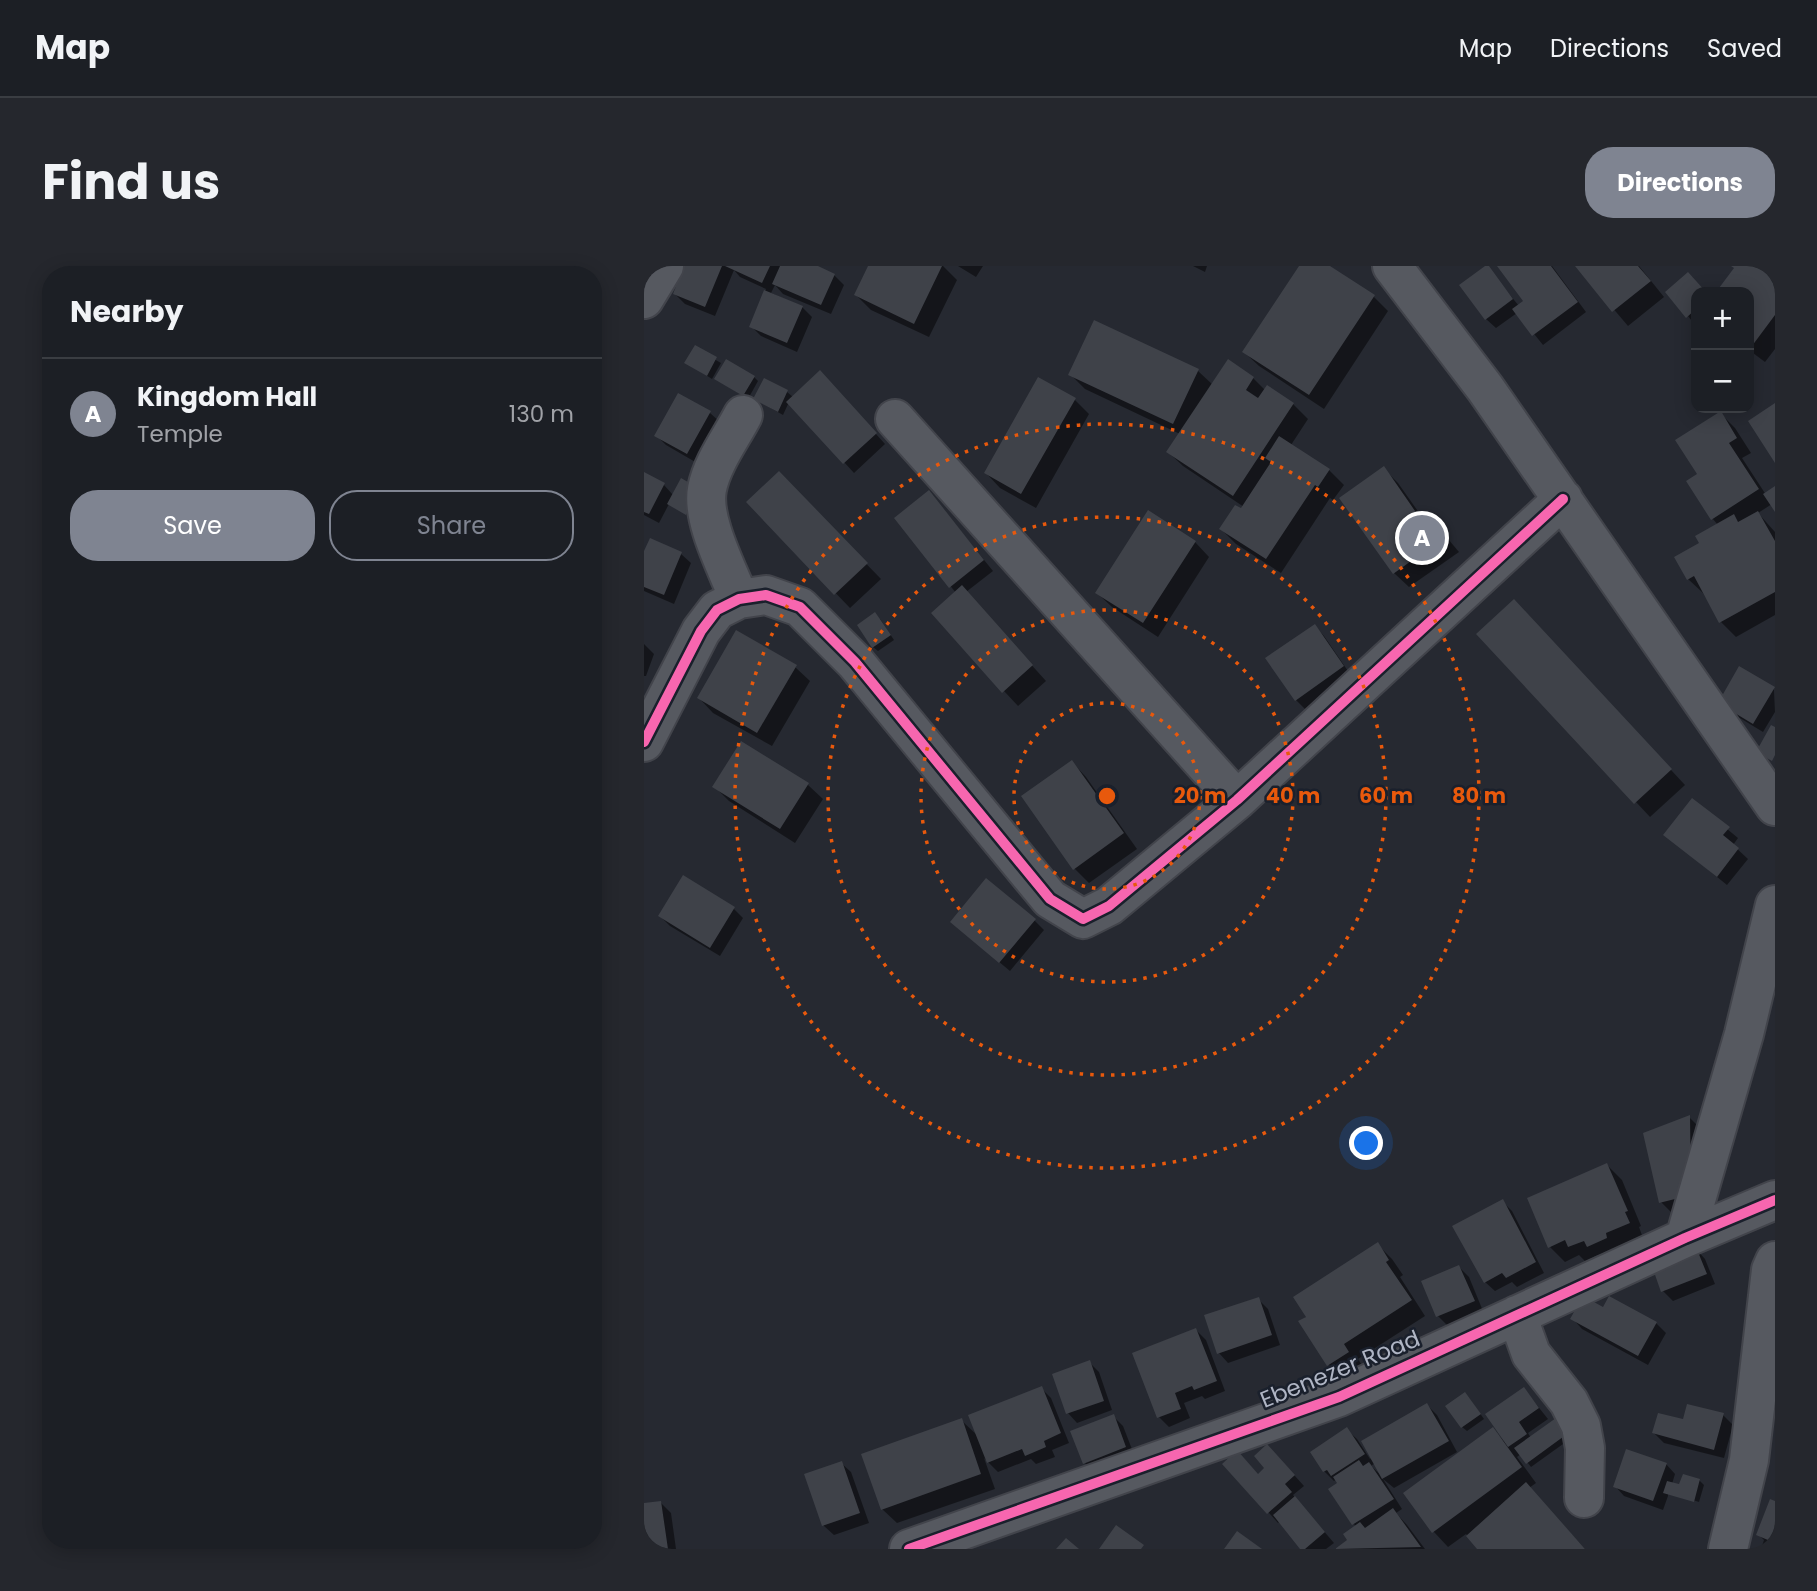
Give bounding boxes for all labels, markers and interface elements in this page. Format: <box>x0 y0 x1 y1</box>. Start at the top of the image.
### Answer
text: Map <box>35 24 110 71</box>
text: Map <box>1459 32 1512 65</box>
text: Directions <box>1550 32 1669 65</box>
text: Saved <box>1707 32 1782 65</box>
button: Directions <box>1585 147 1775 218</box>
text: Find us <box>42 148 220 216</box>
map controls <box>1691 287 1754 413</box>
button: + <box>1691 287 1754 350</box>
text: Nearby <box>70 290 184 333</box>
button: − <box>1691 350 1754 413</box>
text: Kingdom Hall <box>137 379 317 415</box>
text: A <box>85 398 101 430</box>
text: 130 m <box>509 398 574 430</box>
text: Temple <box>137 418 223 450</box>
button: Save <box>70 490 315 561</box>
button: Share <box>329 490 574 561</box>
pin: A <box>1399 512 1445 564</box>
text: 20 m <box>1174 781 1226 810</box>
text: 40 m <box>1266 781 1320 810</box>
text: 60 m <box>1359 781 1413 810</box>
text: 80 m <box>1452 781 1506 810</box>
centre of rings <box>1095 784 1119 808</box>
your location <box>1349 1126 1383 1160</box>
street label: Ebenezer Road <box>1255 1322 1425 1416</box>

